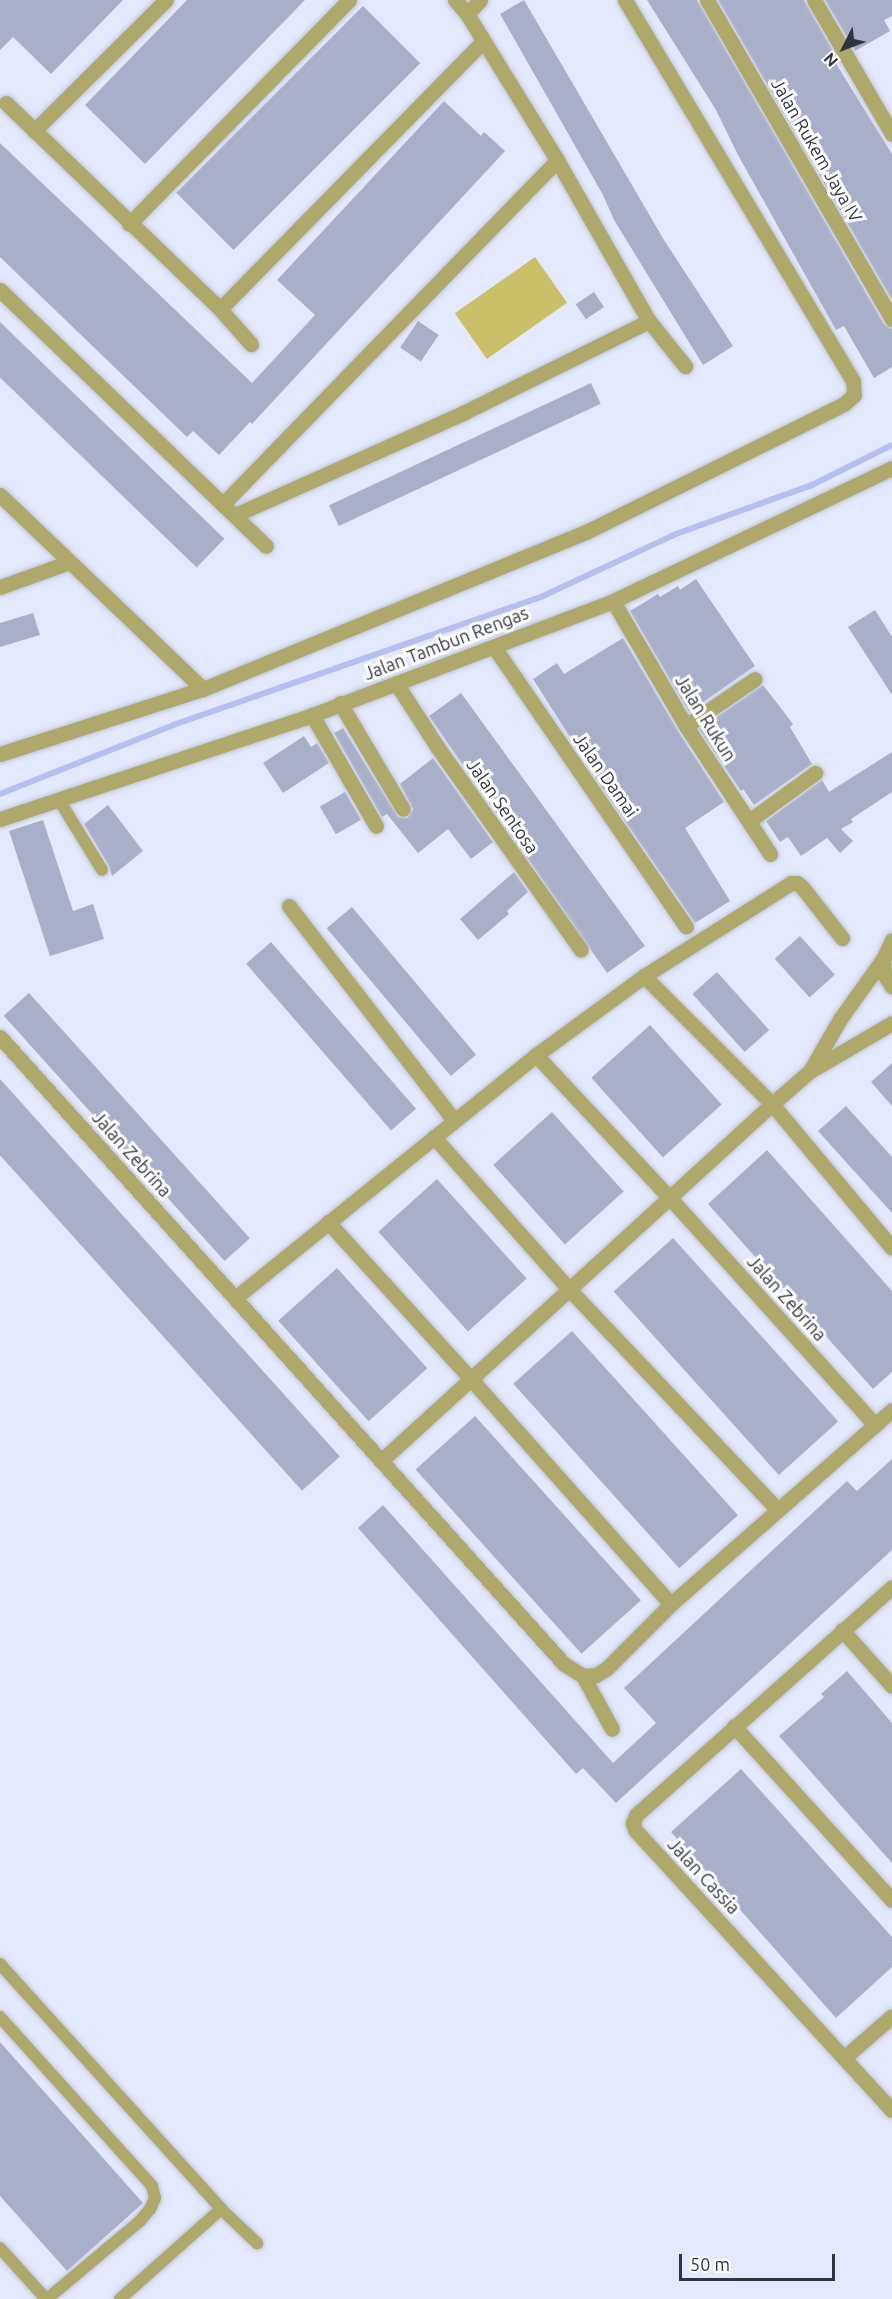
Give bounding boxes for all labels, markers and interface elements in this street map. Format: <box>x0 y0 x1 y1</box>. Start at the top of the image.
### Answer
north arrow <box>814 18 874 78</box>
text: N <box>820 50 841 71</box>
street label: Jalan Rukem Jaya IV <box>767 74 867 226</box>
street label: Jalan Tambun Rengas <box>361 602 531 684</box>
street label: Jalan Rukun <box>671 671 741 765</box>
street label: Jalan Damai <box>569 729 643 821</box>
street label: Jalan Sentosa <box>462 754 544 858</box>
street label: Jalan Zebrina <box>88 1107 176 1201</box>
street label: Jalan Zebrina <box>743 1251 831 1345</box>
street label: Jalan Cassia <box>663 1834 745 1918</box>
scale bar <box>682 2242 838 2280</box>
text: 50 m <box>690 2254 730 2274</box>

